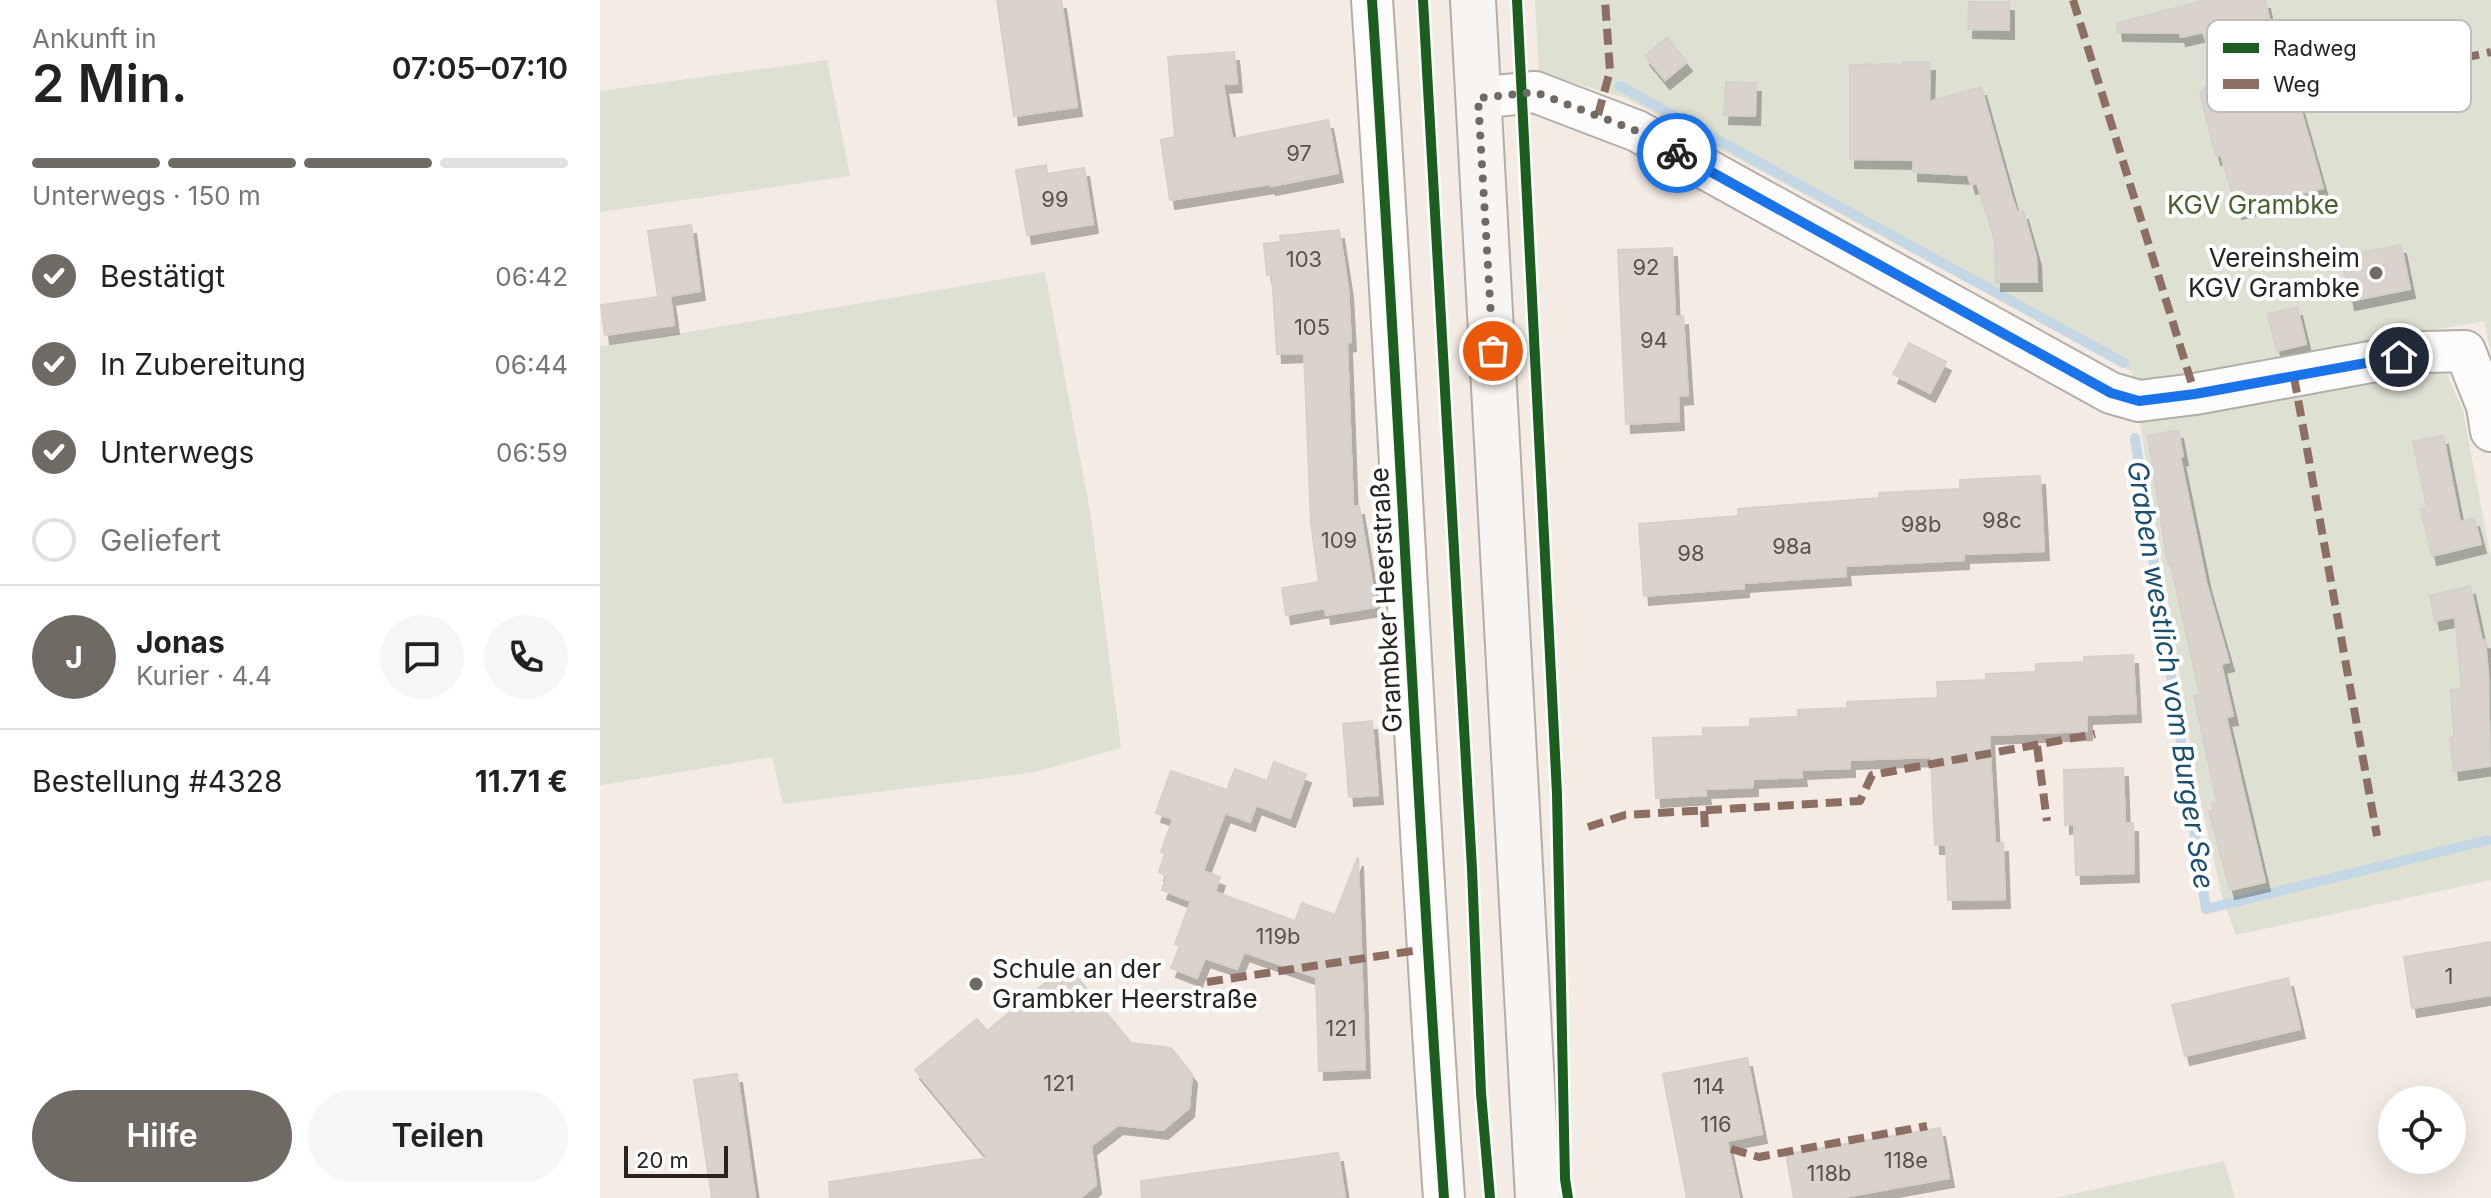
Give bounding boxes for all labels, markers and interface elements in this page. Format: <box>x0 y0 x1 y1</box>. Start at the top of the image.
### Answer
legend <box>2207 20 2471 112</box>
text: Ankunft in <box>32 23 157 54</box>
text: Radweg <box>2273 35 2357 61</box>
text: 07:05–07:10 <box>392 50 568 86</box>
text: 2 Min. <box>32 52 187 115</box>
text: Weg <box>2273 71 2320 97</box>
courier <box>1637 113 1717 193</box>
icon: bike <box>1655 131 1699 175</box>
house number: 97 <box>1286 140 1312 166</box>
text: Unterwegs · 150 m <box>32 180 261 211</box>
house number: 99 <box>1041 186 1069 212</box>
park label: KGV Grambke <box>2167 189 2339 220</box>
place label: Vereinsheim KGV Grambke <box>2188 242 2360 303</box>
house number: 103 <box>1286 246 1322 272</box>
icon: check <box>32 254 76 298</box>
house number: 92 <box>1632 254 1660 280</box>
text: Bestätigt <box>100 258 225 294</box>
text: 06:42 <box>495 261 568 292</box>
marker: Vereinsheim KGV Grambke <box>2367 264 2385 282</box>
house number: 105 <box>1294 314 1330 340</box>
pin <box>1459 317 1527 385</box>
pin <box>2365 323 2433 391</box>
house number: 94 <box>1640 327 1668 353</box>
icon: bag <box>1471 329 1515 373</box>
icon: home <box>2377 335 2421 379</box>
icon: check <box>32 342 76 386</box>
text: In Zubereitung <box>100 346 306 382</box>
text: 06:44 <box>494 349 568 380</box>
icon: check <box>32 430 76 474</box>
text: Unterwegs <box>100 434 254 470</box>
text: 06:59 <box>496 437 568 468</box>
water label: Graben westlich vom Burger See <box>2120 458 2222 892</box>
street label: Grambker Heerstraße <box>1363 467 1408 733</box>
house number: 98c <box>1982 507 2022 533</box>
house number: 98b <box>1901 511 1941 537</box>
text: Geliefert <box>100 522 221 558</box>
house number: 109 <box>1321 527 1357 553</box>
house number: 98a <box>1772 533 1812 559</box>
house number: 98 <box>1677 540 1705 566</box>
button: chat <box>380 615 464 699</box>
button: phone <box>484 615 568 699</box>
text: Jonas <box>136 624 225 660</box>
text: J <box>65 639 83 675</box>
text: Kurier · 4.4 <box>136 660 272 691</box>
text: Bestellung #4328 <box>32 763 283 799</box>
text: 11.71 € <box>475 763 568 799</box>
house number: 119b <box>1255 923 1301 949</box>
place label: Schule an der Grambker Heerstraße <box>992 953 1258 1014</box>
house number: 1 <box>2445 963 2453 989</box>
marker: Schule an der Grambker Heerstraße <box>967 975 985 993</box>
house number: 121 <box>1325 1015 1357 1041</box>
house number: 121 <box>1043 1070 1075 1096</box>
house number: 114 <box>1693 1073 1725 1099</box>
map controls <box>2378 1086 2466 1174</box>
button: locate <box>2378 1086 2466 1174</box>
button: Hilfe <box>32 1090 292 1182</box>
button: Teilen <box>308 1090 568 1182</box>
house number: 116 <box>1700 1111 1732 1137</box>
scale bar <box>624 1142 728 1178</box>
text: 20 m <box>636 1147 689 1173</box>
house number: 118e <box>1884 1147 1928 1173</box>
house number: 118b <box>1807 1160 1851 1186</box>

